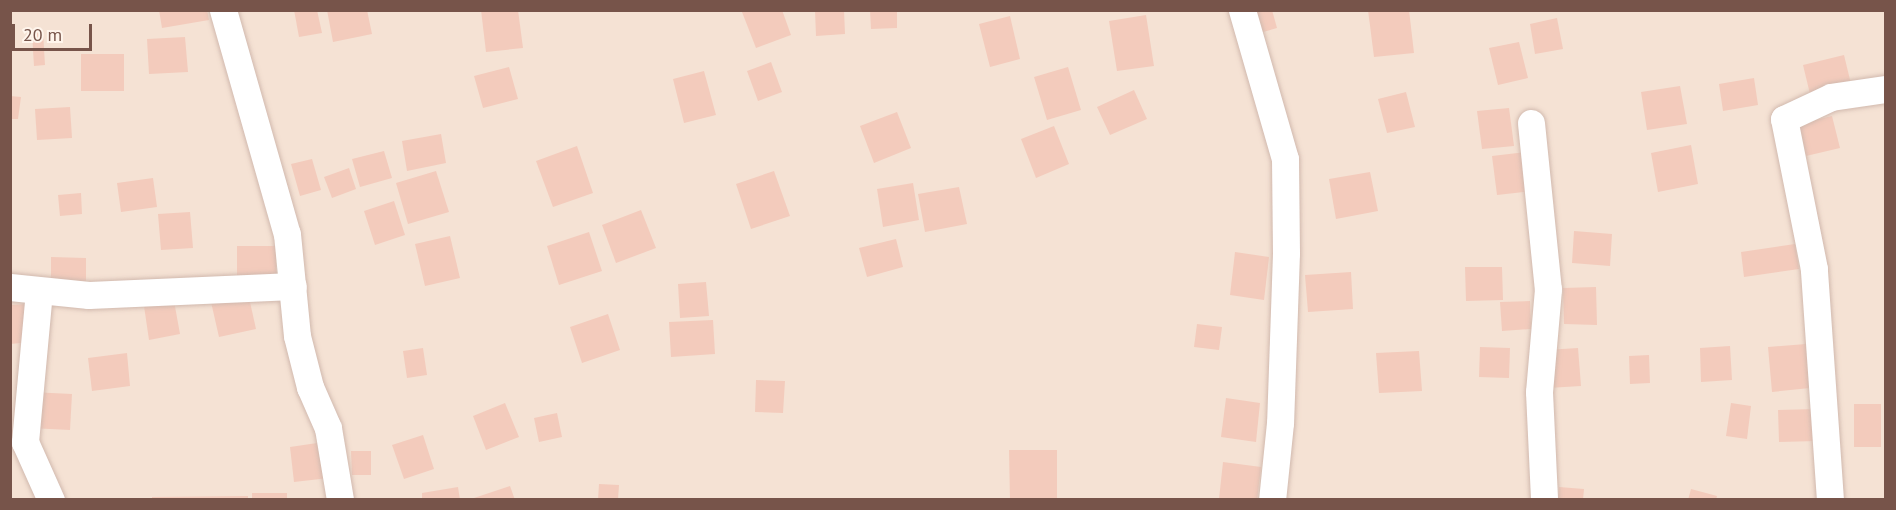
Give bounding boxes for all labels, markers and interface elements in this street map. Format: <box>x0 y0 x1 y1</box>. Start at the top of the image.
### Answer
scale bar <box>15 12 94 50</box>
text: 20 m <box>23 23 62 46</box>

